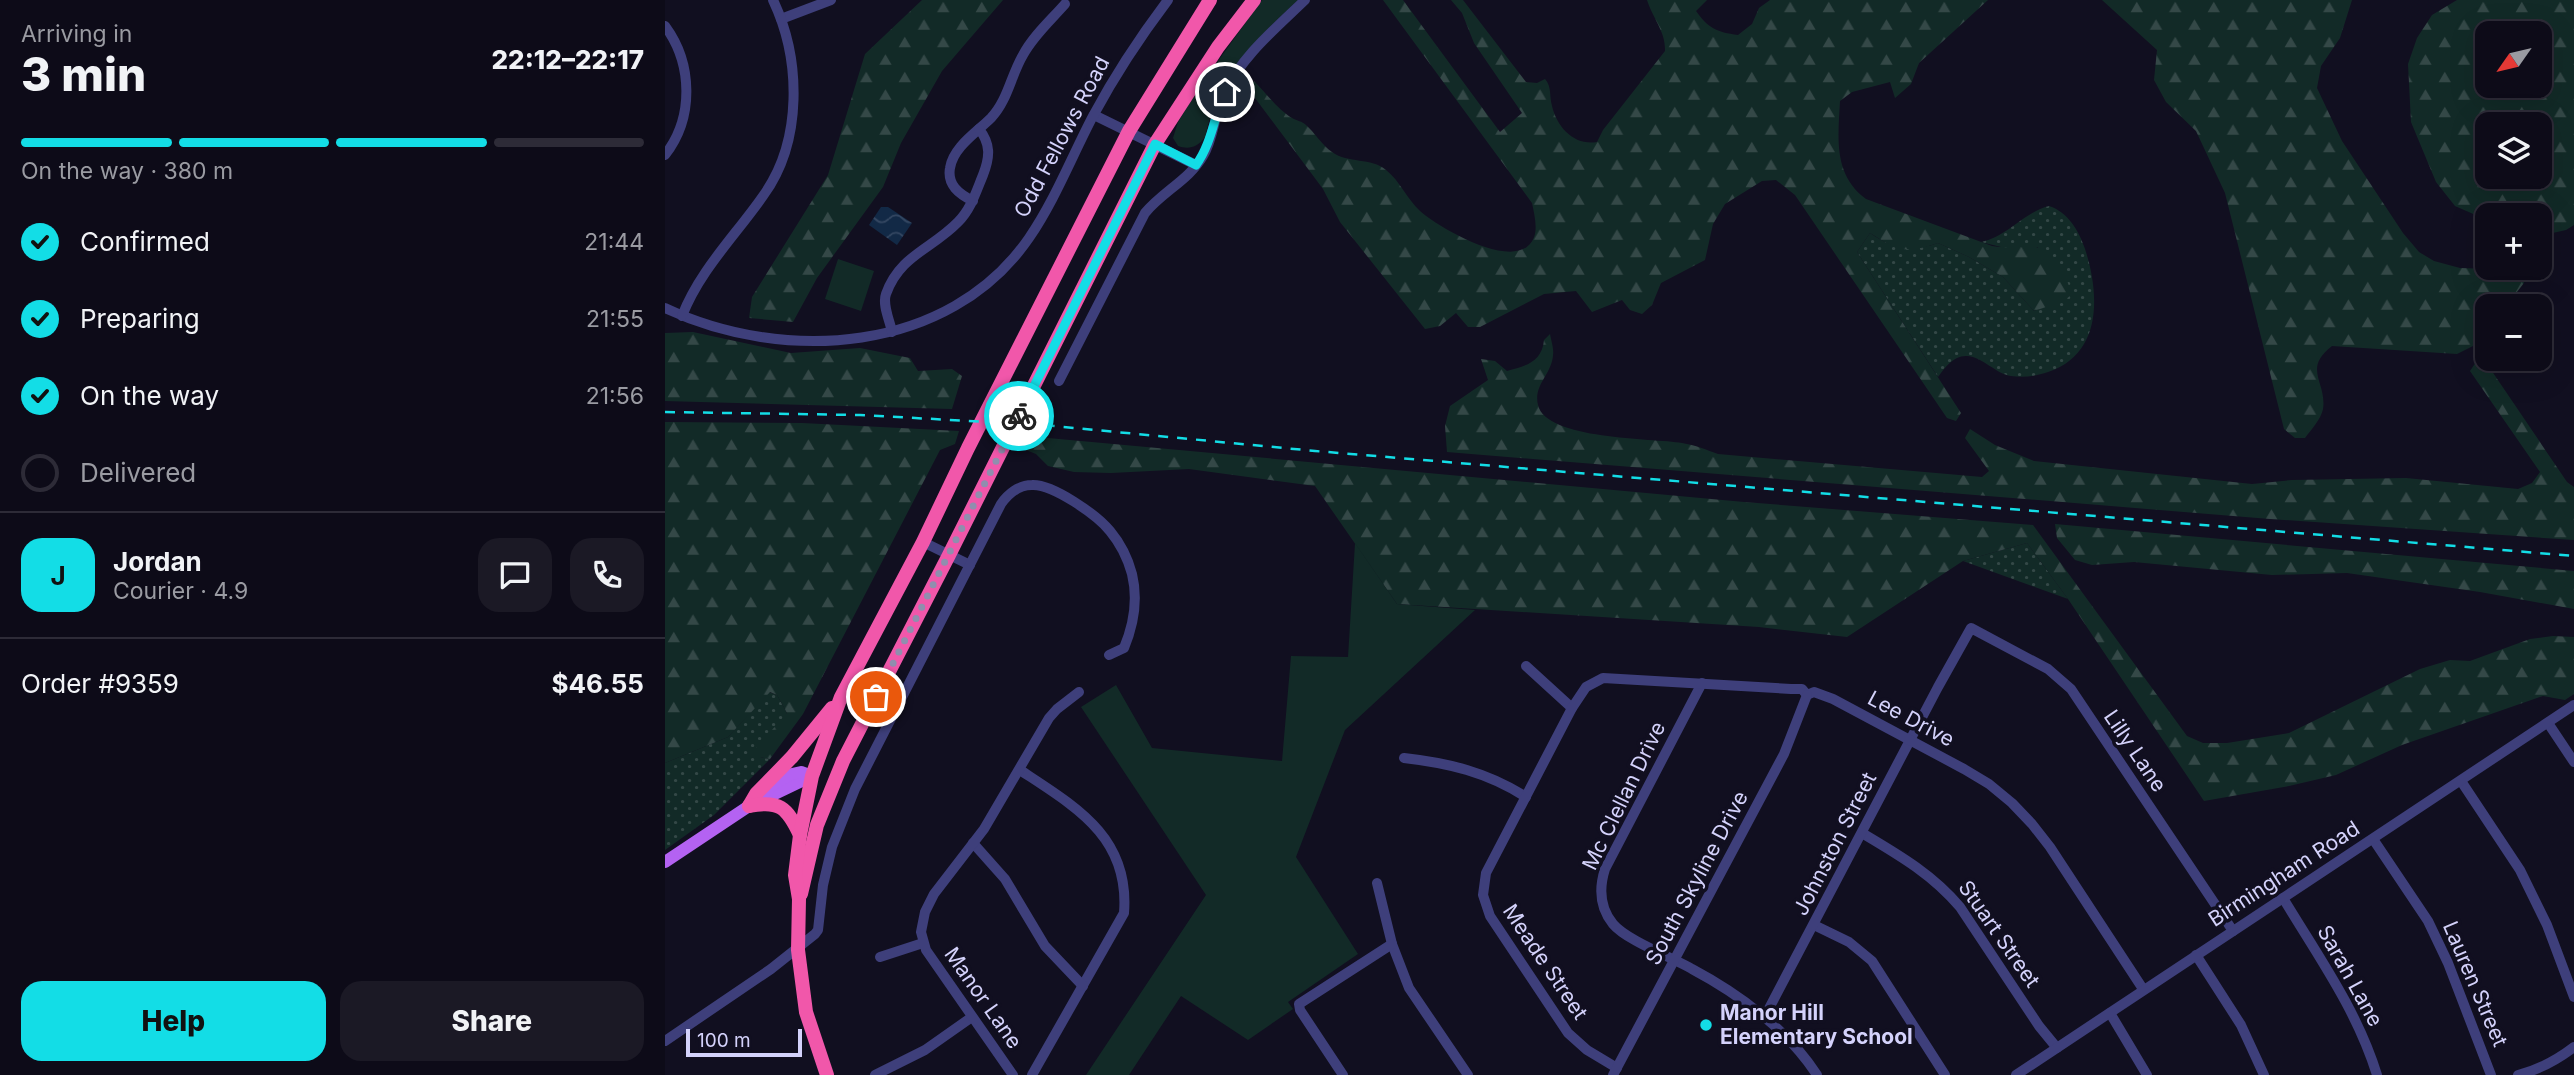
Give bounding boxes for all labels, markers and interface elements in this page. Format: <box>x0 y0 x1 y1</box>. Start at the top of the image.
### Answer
text: Arriving in <box>21 20 132 48</box>
north arrow <box>2475 21 2551 98</box>
map controls <box>2475 21 2552 371</box>
text: 22:12–22:17 <box>492 44 644 75</box>
text: 3 min <box>21 46 146 102</box>
street label: Odd Fellows Road <box>1009 52 1115 222</box>
pin <box>1195 62 1255 122</box>
icon: home <box>1206 73 1244 111</box>
button: layers <box>2475 112 2552 189</box>
text: On the way · 380 m <box>21 157 233 185</box>
button: + <box>2475 203 2552 280</box>
icon: check <box>21 223 59 261</box>
text: Confirmed <box>80 226 210 257</box>
text: 21:44 <box>584 228 644 256</box>
button: − <box>2475 294 2552 371</box>
icon: check <box>21 300 59 338</box>
text: Preparing <box>80 303 200 334</box>
text: 21:55 <box>586 305 644 333</box>
icon: check <box>21 377 59 415</box>
text: On the way <box>80 380 219 411</box>
courier <box>984 381 1054 451</box>
text: 21:56 <box>586 382 644 410</box>
icon: bike <box>1000 397 1038 435</box>
text: Delivered <box>80 457 196 488</box>
button: chat <box>478 538 552 612</box>
button: phone <box>570 538 644 612</box>
text: Jordan <box>113 546 202 577</box>
text: J <box>50 560 66 591</box>
text: Courier · 4.9 <box>113 577 248 605</box>
pin <box>846 667 906 727</box>
text: Order #9359 <box>21 668 179 699</box>
text: $46.55 <box>552 668 644 699</box>
icon: bag <box>857 678 895 716</box>
street label: Lee Drive <box>1864 685 1959 752</box>
street label: Lilly Lane <box>2099 705 2172 796</box>
street label: Mc Clellan Drive <box>1577 718 1670 874</box>
street label: Johnston Street <box>1788 768 1881 920</box>
street label: South Skyline Drive <box>1640 787 1753 969</box>
street label: Birmingham Road <box>2204 815 2364 932</box>
street label: Stuart Street <box>1953 875 2046 992</box>
street label: Meade Street <box>1498 899 1593 1024</box>
street label: Lauren Street <box>2438 917 2513 1050</box>
street label: Sarah Lane <box>2312 921 2388 1031</box>
street label: Manor Lane <box>939 942 1027 1053</box>
button: Help <box>21 981 326 1061</box>
button: Share <box>340 981 644 1061</box>
place label: Manor Hill Elementary School <box>1720 1000 1913 1049</box>
marker: Manor Hill Elementary School <box>1698 1017 1714 1033</box>
scale bar <box>686 1026 801 1058</box>
text: 100 m <box>697 1029 751 1052</box>

